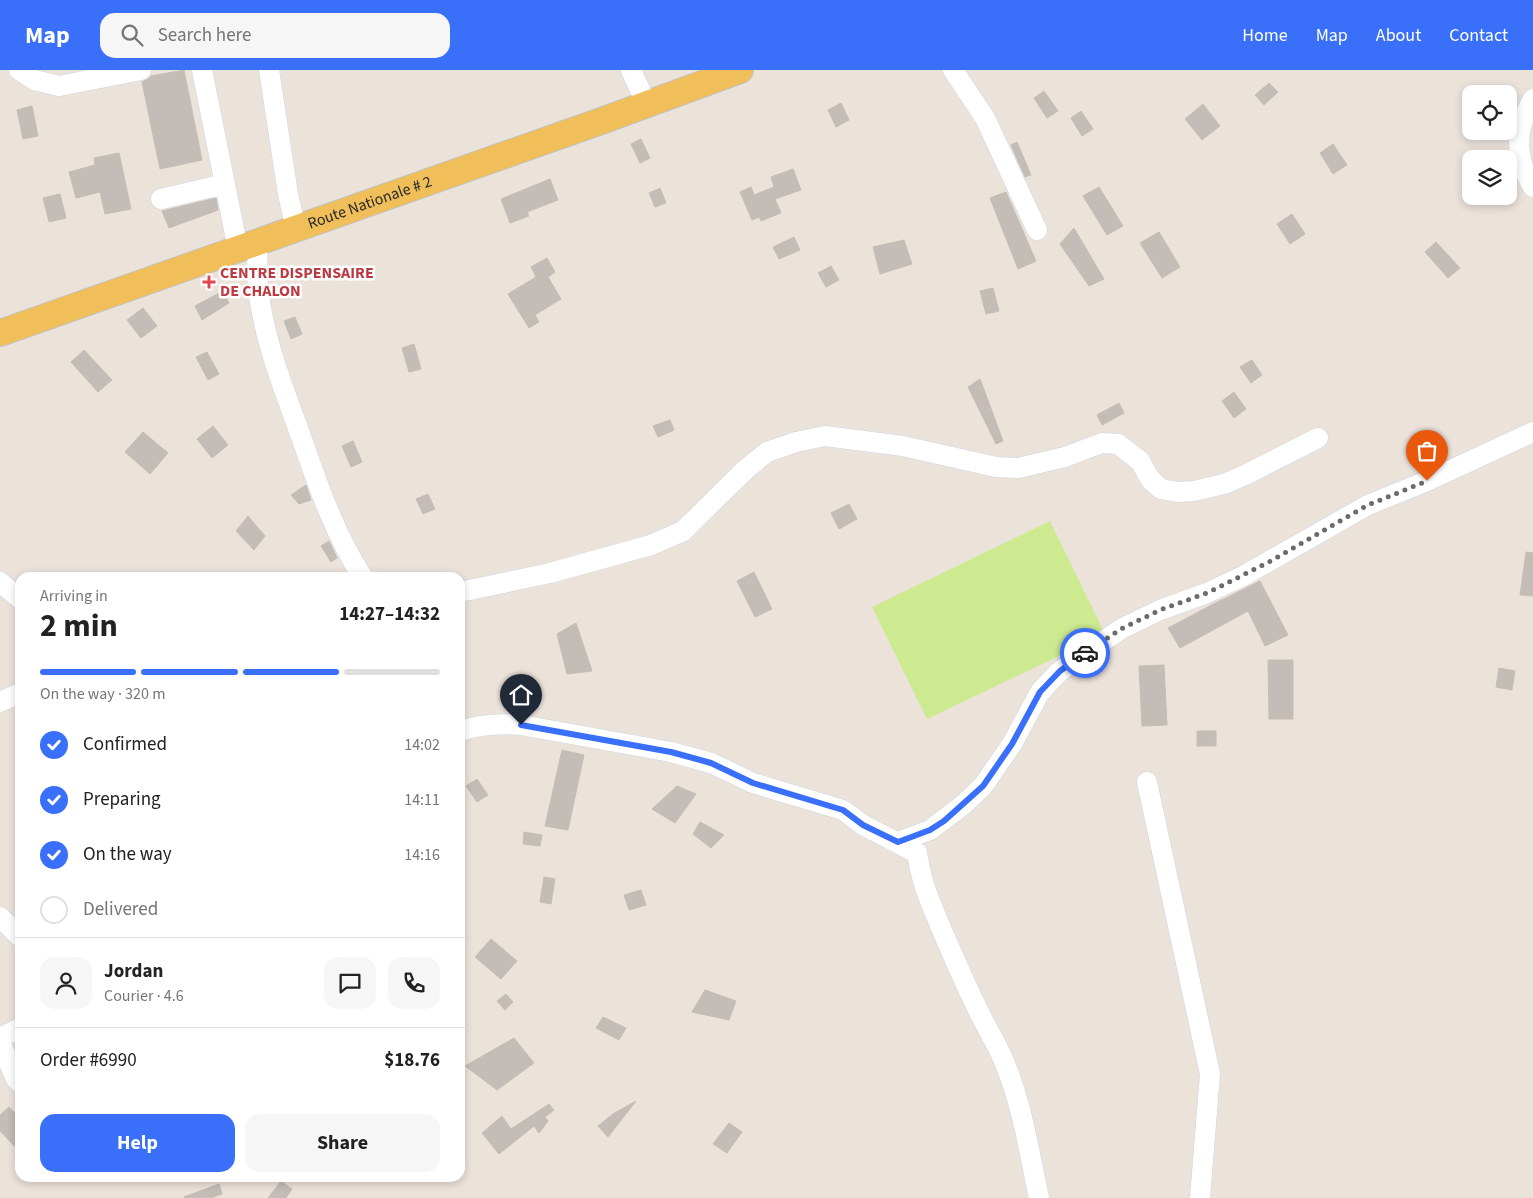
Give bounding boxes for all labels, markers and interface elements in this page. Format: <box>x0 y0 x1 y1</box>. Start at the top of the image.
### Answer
search box <box>100 13 450 58</box>
text: Map <box>25 18 70 53</box>
icon: search <box>118 21 146 49</box>
text: Search here <box>158 22 251 49</box>
text: Home <box>1242 23 1288 48</box>
text: Map <box>1316 23 1348 48</box>
text: About <box>1376 23 1421 48</box>
text: Contact <box>1449 23 1508 48</box>
map controls <box>1462 85 1517 205</box>
button: locate <box>1462 85 1517 140</box>
button: layers <box>1462 150 1517 205</box>
street label: Route Nationale # 2 <box>305 171 435 235</box>
place label: CENTRE DISPENSAIRE DE CHALON <box>220 262 374 302</box>
marker: CENTRE DISPENSAIRE DE CHALON <box>202 275 216 289</box>
pin <box>1406 430 1448 481</box>
icon: bag <box>1413 437 1441 465</box>
text: Arriving in <box>40 585 108 607</box>
text: 14:27–14:32 <box>339 601 440 628</box>
text: 2 min <box>40 603 118 649</box>
courier <box>1060 628 1110 678</box>
icon: car <box>1071 639 1099 667</box>
pin <box>500 674 542 725</box>
icon: home <box>507 681 535 709</box>
text: On the way · 320 m <box>40 683 165 705</box>
icon: check <box>40 731 68 759</box>
text: Confirmed <box>83 731 167 758</box>
text: 14:02 <box>404 734 440 756</box>
icon: check <box>40 786 68 814</box>
text: Preparing <box>83 786 161 813</box>
text: 14:11 <box>404 789 440 811</box>
icon: check <box>40 841 68 869</box>
text: On the way <box>83 841 172 868</box>
text: 14:16 <box>404 844 440 866</box>
text: Delivered <box>83 896 158 923</box>
button: person <box>40 957 92 1009</box>
button: chat <box>324 957 376 1009</box>
button: phone <box>388 957 440 1009</box>
text: Jordan <box>104 958 163 985</box>
text: Courier · 4.6 <box>104 985 184 1007</box>
text: Order #6990 <box>40 1047 137 1074</box>
text: $18.76 <box>384 1047 440 1074</box>
button: Help <box>40 1114 235 1172</box>
button: Share <box>245 1114 440 1172</box>

